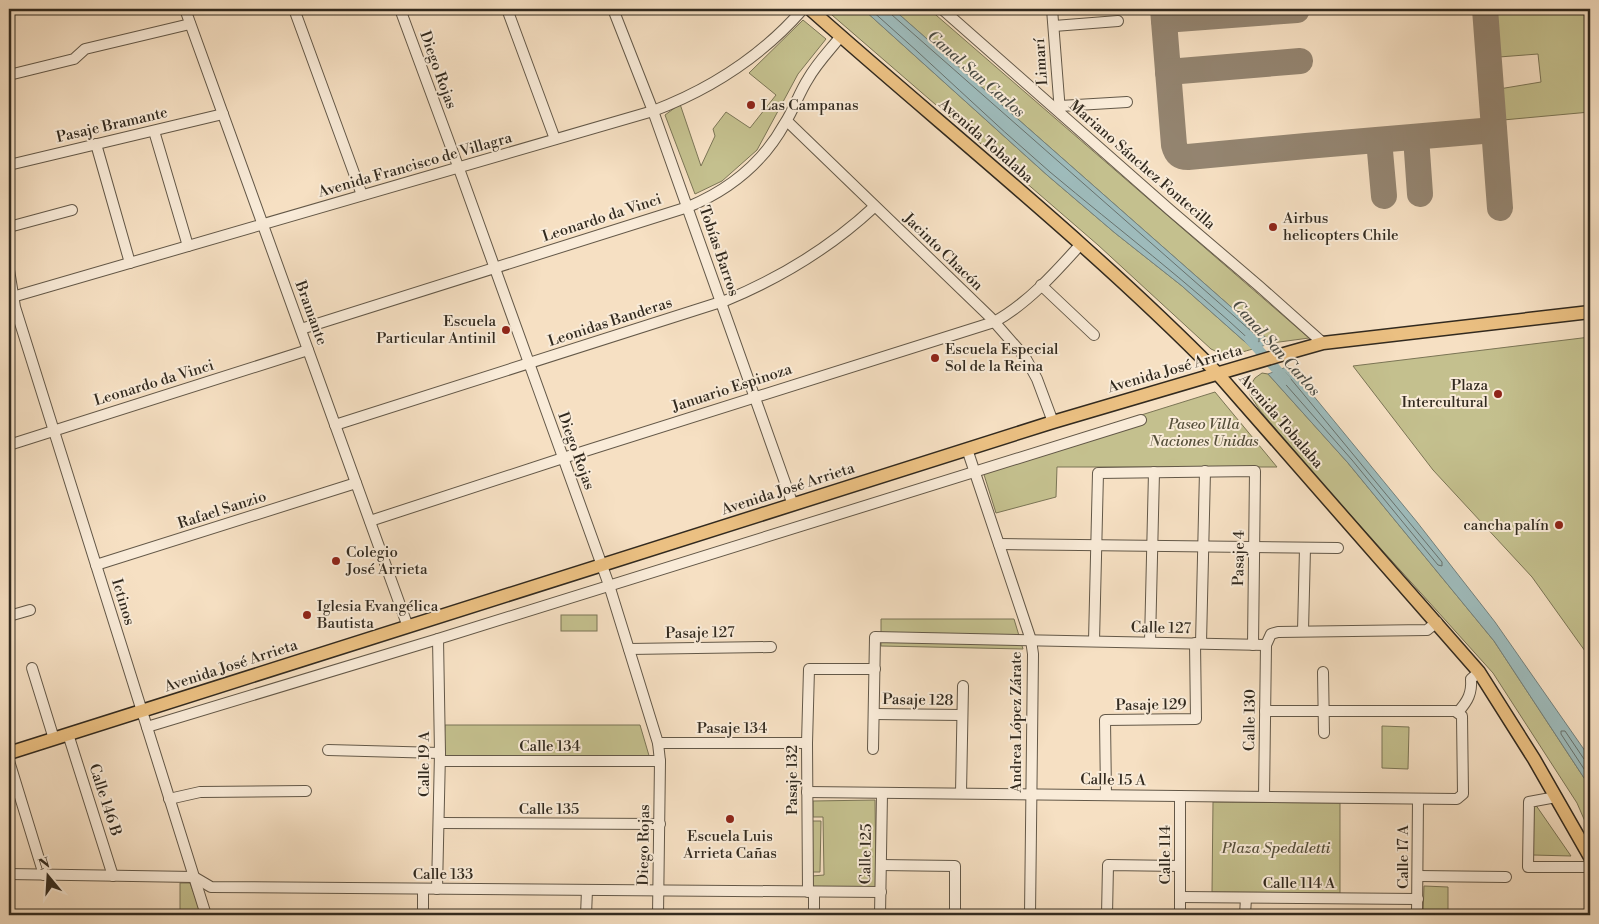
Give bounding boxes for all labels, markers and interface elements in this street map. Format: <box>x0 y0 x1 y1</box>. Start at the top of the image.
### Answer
water label: Canal San Carlos <box>923 26 1029 122</box>
street label: Diego Rojas <box>415 29 461 111</box>
street label: Limarí <box>1030 37 1052 86</box>
street label: Avenida Tobalaba <box>934 94 1038 188</box>
place label: Las Campanas <box>761 96 859 115</box>
street label: Mariano Sánchez Fontecilla <box>1065 96 1219 234</box>
marker: Las Campanas <box>745 99 757 111</box>
street label: Pasaje Bramante <box>54 103 170 147</box>
street label: Avenida Francisco de Villagra <box>315 128 515 202</box>
street label: Leonardo da Vinci <box>540 190 664 246</box>
street label: Tobías Barros <box>695 203 743 299</box>
street label: Jacinto Chacón <box>898 208 987 295</box>
place label: Airbus helicopters Chile <box>1282 209 1399 245</box>
marker: Airbus helicopters Chile <box>1267 221 1279 233</box>
street label: Bramante <box>290 277 331 348</box>
street label: Leonidas Banderas <box>546 293 674 351</box>
water label: Canal San Carlos <box>1228 296 1324 400</box>
place label: Escuela Particular Antinil <box>376 312 497 348</box>
marker: Escuela Particular Antinil <box>500 324 512 336</box>
place label: Escuela Especial Sol de la Reina <box>945 340 1059 376</box>
street label: Avenida José Arrieta <box>1105 341 1245 398</box>
marker: Escuela Especial Sol de la Reina <box>929 352 941 364</box>
street label: Leonardo da Vinci <box>92 356 216 410</box>
street label: Januario Espinoza <box>669 360 795 417</box>
street label: Avenida Tobalaba <box>1234 369 1328 473</box>
place label: Plaza Intercultural <box>1401 376 1489 412</box>
marker: Plaza Intercultural <box>1492 388 1504 400</box>
street label: Diego Rojas <box>553 410 599 492</box>
park label: Paseo Villa Naciones Unidas <box>1148 415 1259 451</box>
street label: Avenida José Arrieta <box>718 458 857 520</box>
street label: Rafael Sanzio <box>175 487 269 533</box>
place label: cancha palín <box>1463 516 1549 535</box>
marker: cancha palín <box>1553 519 1565 531</box>
street label: Pasaje 4 <box>1229 530 1249 586</box>
place label: Colegio José Arrieta <box>345 543 428 579</box>
marker: Colegio José Arrieta <box>330 555 342 567</box>
street label: Ictinos <box>107 577 139 627</box>
place label: Iglesia Evangélica Bautista <box>316 597 439 633</box>
marker: Iglesia Evangélica Bautista <box>301 609 313 621</box>
street label: Calle 127 <box>1131 618 1192 638</box>
street label: Pasaje 127 <box>665 623 735 643</box>
street label: Avenida José Arrieta <box>161 635 300 697</box>
street label: Andrea López Zárate <box>1007 651 1026 794</box>
street label: Calle 130 <box>1240 689 1260 751</box>
street label: Pasaje 128 <box>882 690 954 710</box>
street label: Pasaje 129 <box>1115 695 1187 715</box>
street label: Pasaje 134 <box>697 719 767 738</box>
street label: Calle 19 A <box>415 730 434 797</box>
street label: Calle 134 <box>519 737 581 756</box>
street label: Pasaje 132 <box>783 745 802 815</box>
street label: Calle 146 B <box>84 761 126 839</box>
street label: Calle 15 A <box>1080 770 1147 790</box>
street label: Calle 135 <box>519 800 579 819</box>
street label: Diego Rojas <box>634 804 654 886</box>
marker: Escuela Luis Arrieta Cañas <box>724 813 736 825</box>
street label: Calle 125 <box>856 823 876 885</box>
street label: Calle 17 A <box>1394 824 1413 889</box>
street label: Calle 114 <box>1156 825 1175 885</box>
place label: Escuela Luis Arrieta Cañas <box>682 827 777 863</box>
park label: Plaza Spedaletti <box>1221 839 1331 858</box>
north arrow <box>22 852 72 902</box>
text: N <box>36 854 52 875</box>
street label: Calle 133 <box>413 865 473 884</box>
street label: Calle 114 A <box>1263 874 1336 893</box>

